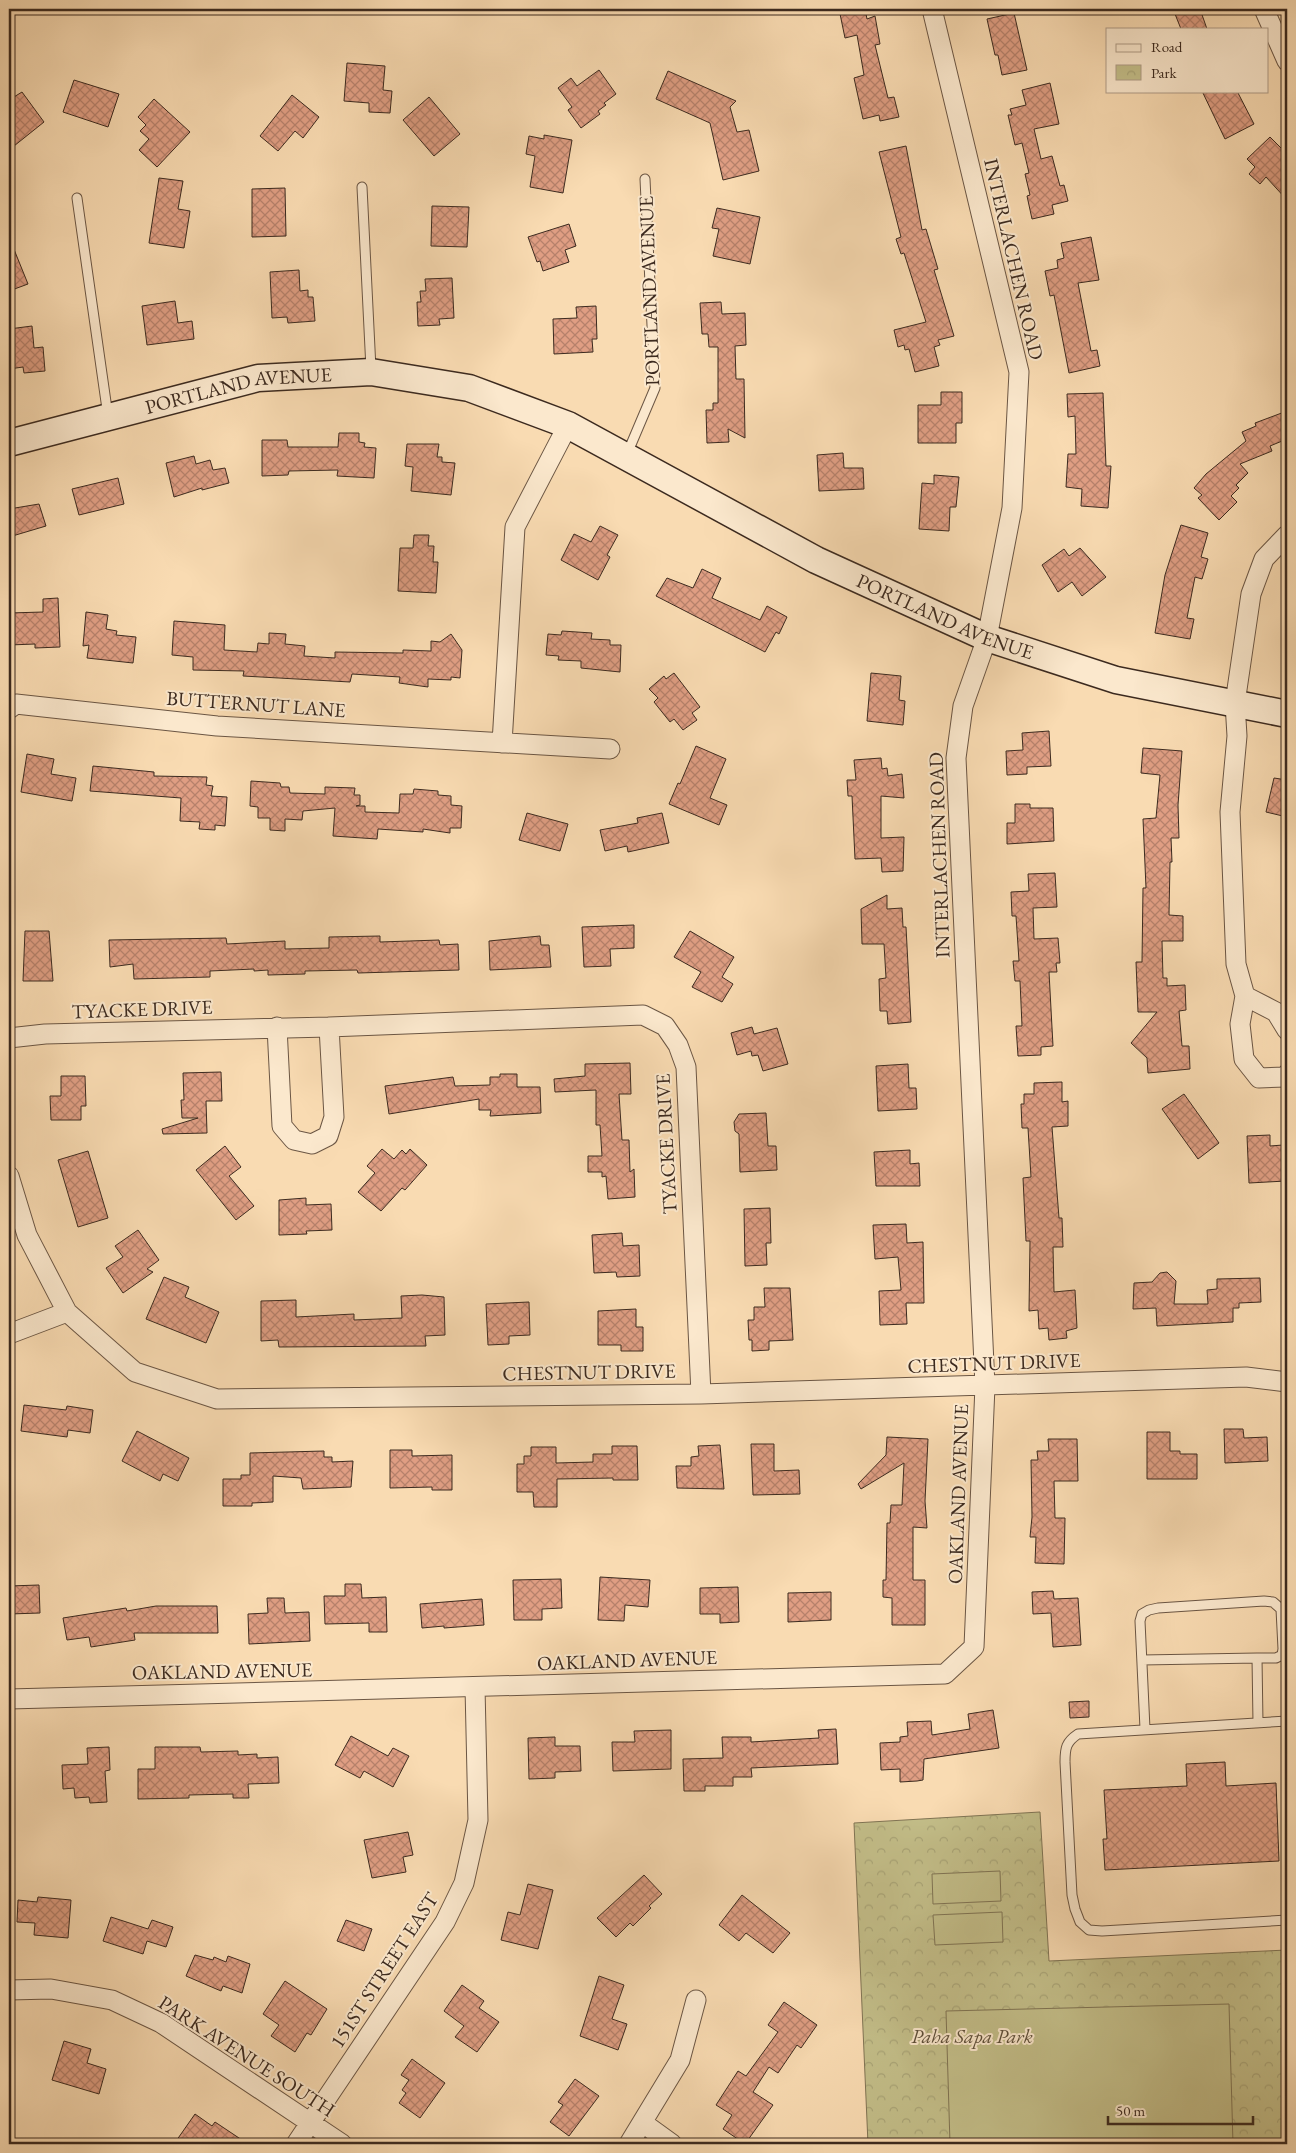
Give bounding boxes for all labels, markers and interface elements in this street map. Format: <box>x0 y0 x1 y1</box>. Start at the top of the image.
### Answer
legend <box>1106 28 1268 92</box>
text: Road <box>1151 37 1183 56</box>
text: Park <box>1151 63 1178 82</box>
street label: INTERLACHEN ROAD <box>978 156 1050 362</box>
street label: PORTLAND AVENUE <box>633 196 665 386</box>
street label: PORTLAND AVENUE <box>142 361 332 420</box>
street label: PORTLAND AVENUE <box>853 567 1037 665</box>
street label: BUTTERNUT LANE <box>166 685 346 723</box>
street label: INTERLACHEN ROAD <box>922 752 956 958</box>
street label: TYACKE DRIVE <box>71 994 213 1024</box>
street label: TYACKE DRIVE <box>649 1073 683 1215</box>
street label: CHESTNUT DRIVE <box>907 1347 1081 1379</box>
street label: CHESTNUT DRIVE <box>502 1357 676 1387</box>
street label: OAKLAND AVENUE <box>942 1403 974 1585</box>
street label: OAKLAND AVENUE <box>536 1644 718 1676</box>
street label: OAKLAND AVENUE <box>132 1656 312 1686</box>
street label: 151ST STREET EAST <box>324 1887 444 2053</box>
street label: PARK AVENUE SOUTH <box>154 1989 340 2123</box>
park label: Paha Sapa Park <box>911 2023 1033 2049</box>
scale bar <box>1108 2093 1254 2125</box>
text: 50 m <box>1116 2101 1145 2120</box>

